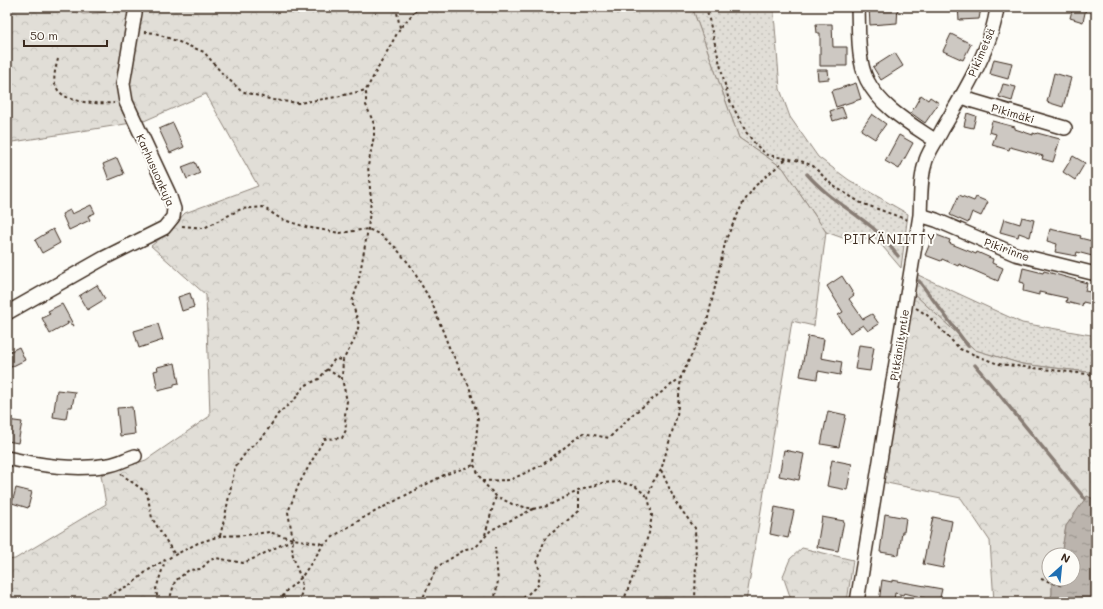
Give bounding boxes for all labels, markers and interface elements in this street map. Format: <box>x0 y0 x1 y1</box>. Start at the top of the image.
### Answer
scale bar <box>24 22 107 48</box>
street label: Pikimetsä <box>964 25 998 79</box>
text: 50 m <box>30 27 58 43</box>
street label: Pikimäki <box>990 100 1036 126</box>
street label: Karhusuonkuja <box>133 131 179 209</box>
district label: PITKÄNIITTY <box>844 230 936 247</box>
street label: Pikirinne <box>982 234 1032 264</box>
street label: Pitkäniityntie <box>886 308 912 382</box>
north arrow <box>1041 547 1081 587</box>
text: N <box>1059 549 1073 566</box>

